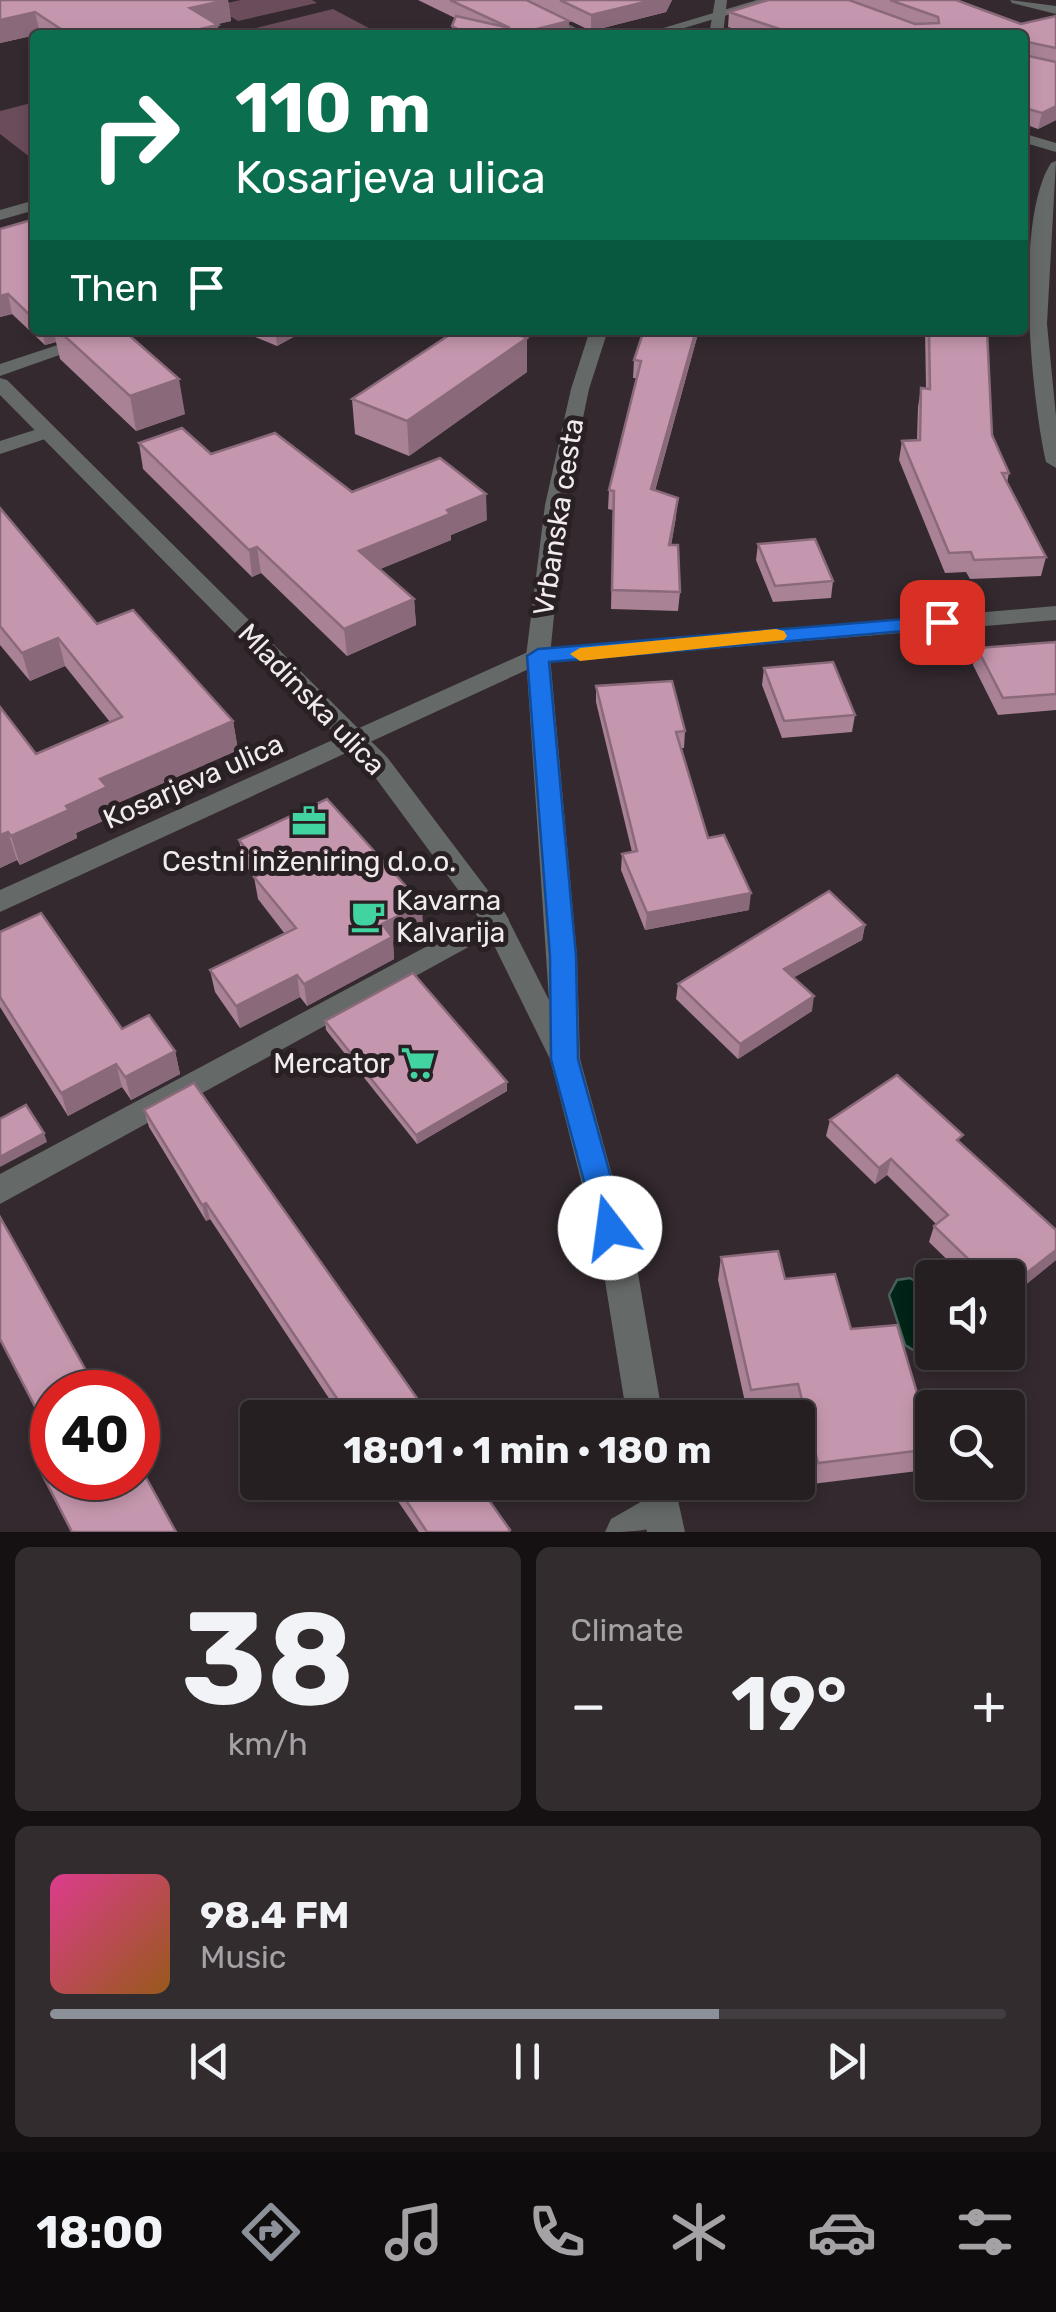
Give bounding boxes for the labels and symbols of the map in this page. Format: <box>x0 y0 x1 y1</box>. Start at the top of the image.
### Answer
street label: Vrbanska cesta <box>527 416 590 618</box>
pin <box>900 580 985 665</box>
street label: Mladinska ulica <box>231 617 392 782</box>
street label: Kosarjeva ulica <box>98 727 288 836</box>
office icon: Cestni inženiring d.o.o. <box>290 802 328 840</box>
place label: Cestni inženiring d.o.o. <box>162 845 456 878</box>
place label: Kavarna Kalvarija <box>396 884 505 949</box>
cafe icon: Kavarna Kalvarija <box>349 897 387 935</box>
supermarket icon: Mercator <box>399 1044 437 1082</box>
place label: Mercator <box>273 1047 390 1080</box>
position arrow <box>558 1176 662 1280</box>
speed limit sign: 40 <box>30 1370 160 1500</box>

